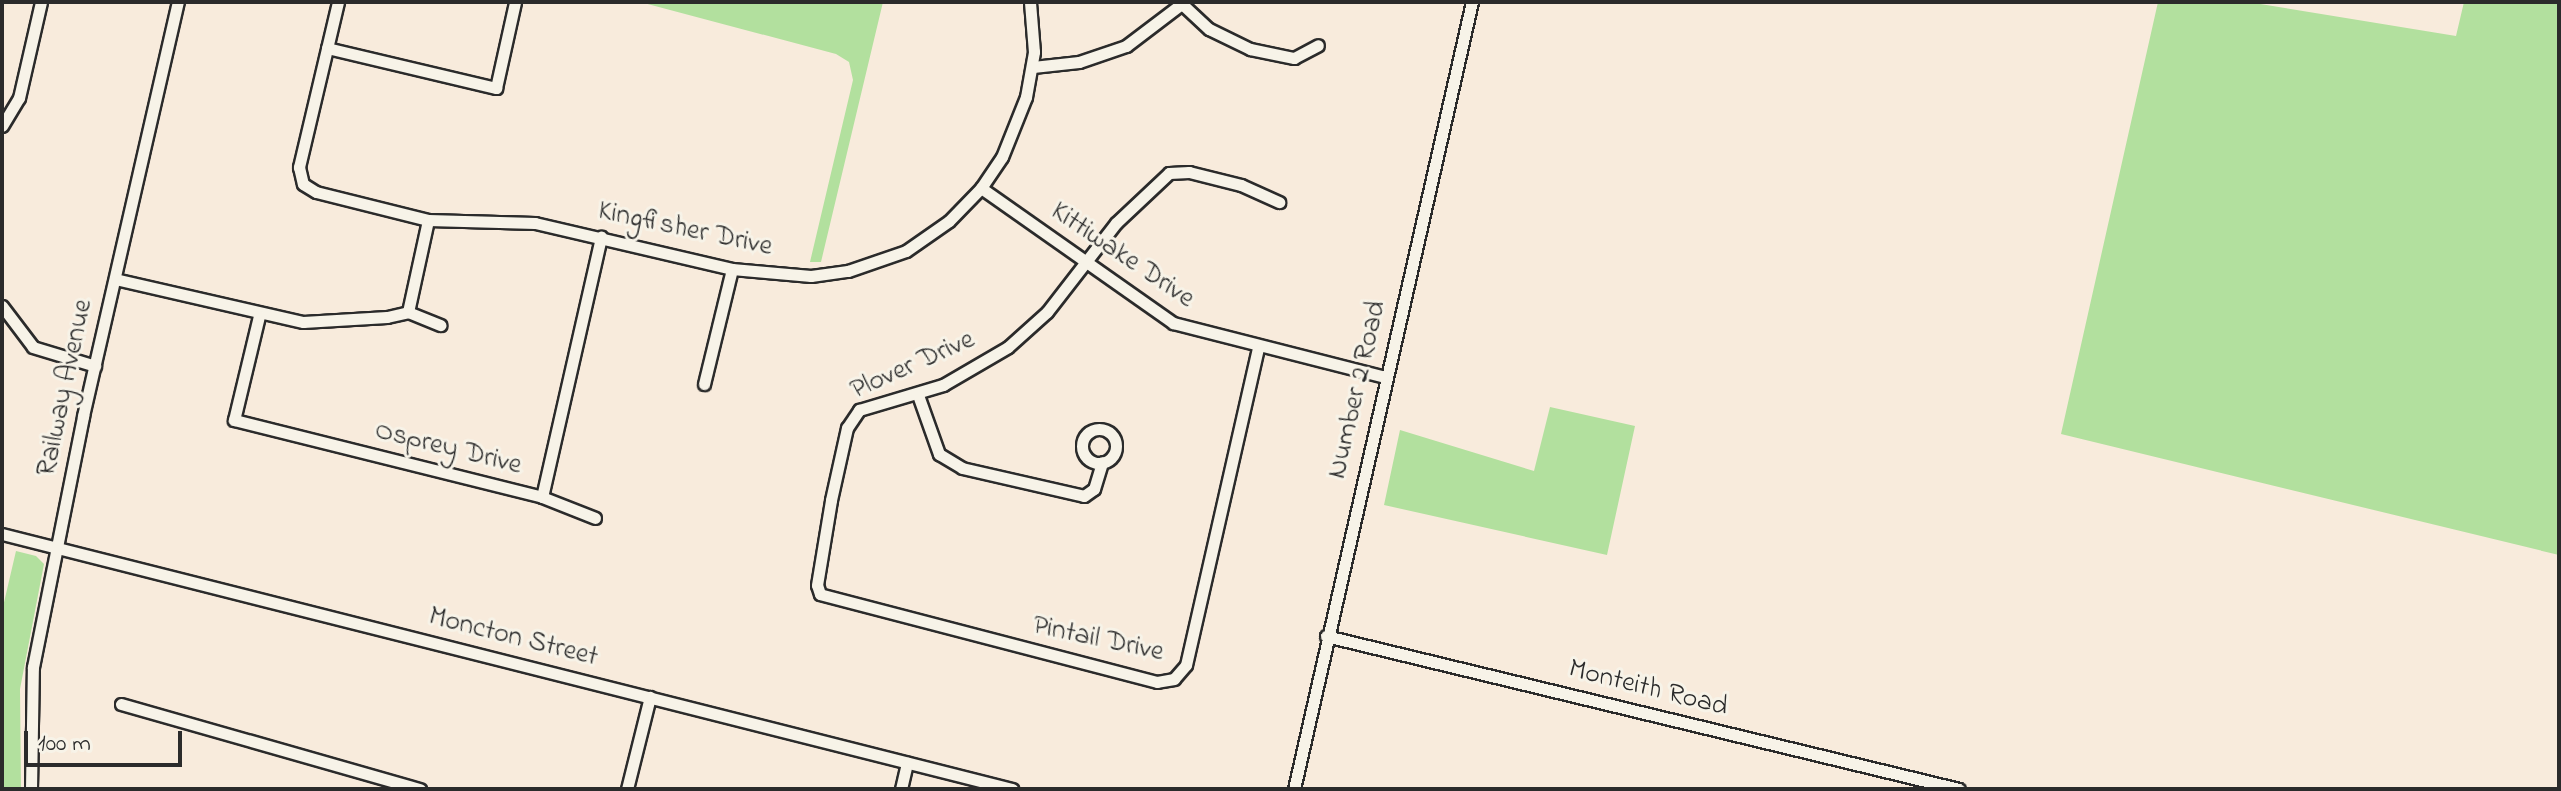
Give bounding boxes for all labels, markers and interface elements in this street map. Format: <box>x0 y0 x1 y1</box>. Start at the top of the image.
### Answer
street label: Kingfisher Drive <box>595 195 775 265</box>
street label: Kittiwake Drive <box>1044 196 1200 316</box>
street label: Railway Avenue <box>31 296 101 480</box>
street label: Number 2 Road <box>1321 298 1395 482</box>
street label: Plover Drive <box>846 324 980 408</box>
street label: Osprey Drive <box>371 415 525 483</box>
street label: Moncton Street <box>425 601 601 675</box>
street label: Pintail Drive <box>1029 610 1167 670</box>
street label: Monteith Road <box>1565 653 1731 725</box>
scale bar <box>28 715 186 765</box>
text: 100 m <box>38 727 91 762</box>

